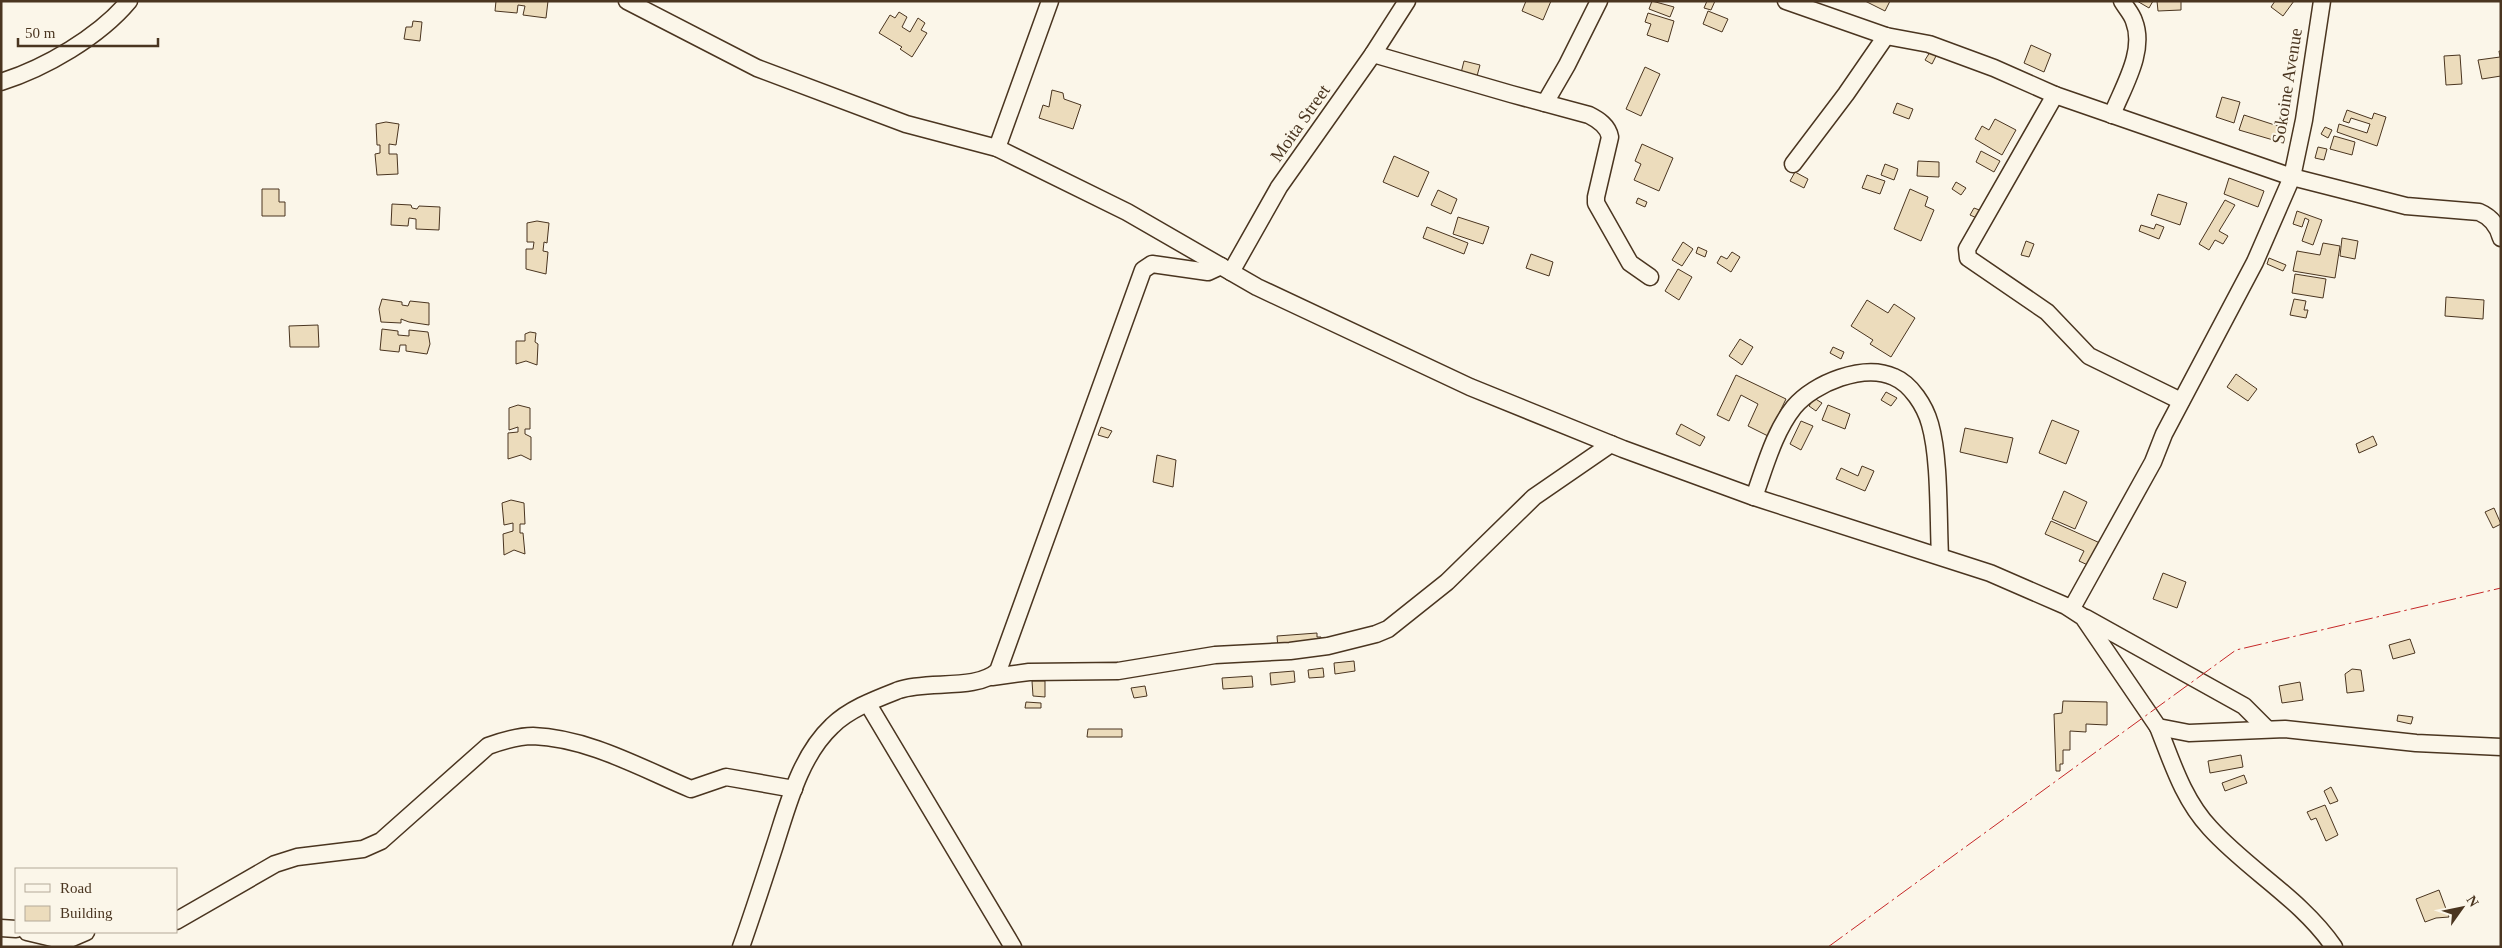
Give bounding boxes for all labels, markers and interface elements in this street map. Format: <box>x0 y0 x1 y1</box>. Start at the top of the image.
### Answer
scale bar <box>18 15 158 47</box>
text: 50 m <box>25 25 56 41</box>
street label: Sokoine Avenue <box>2268 27 2306 145</box>
street label: Moita Street <box>1266 81 1334 165</box>
legend <box>15 868 178 933</box>
text: Road <box>60 880 92 896</box>
north arrow <box>2437 883 2487 933</box>
text: N <box>2463 893 2482 910</box>
text: Building <box>60 905 113 921</box>

